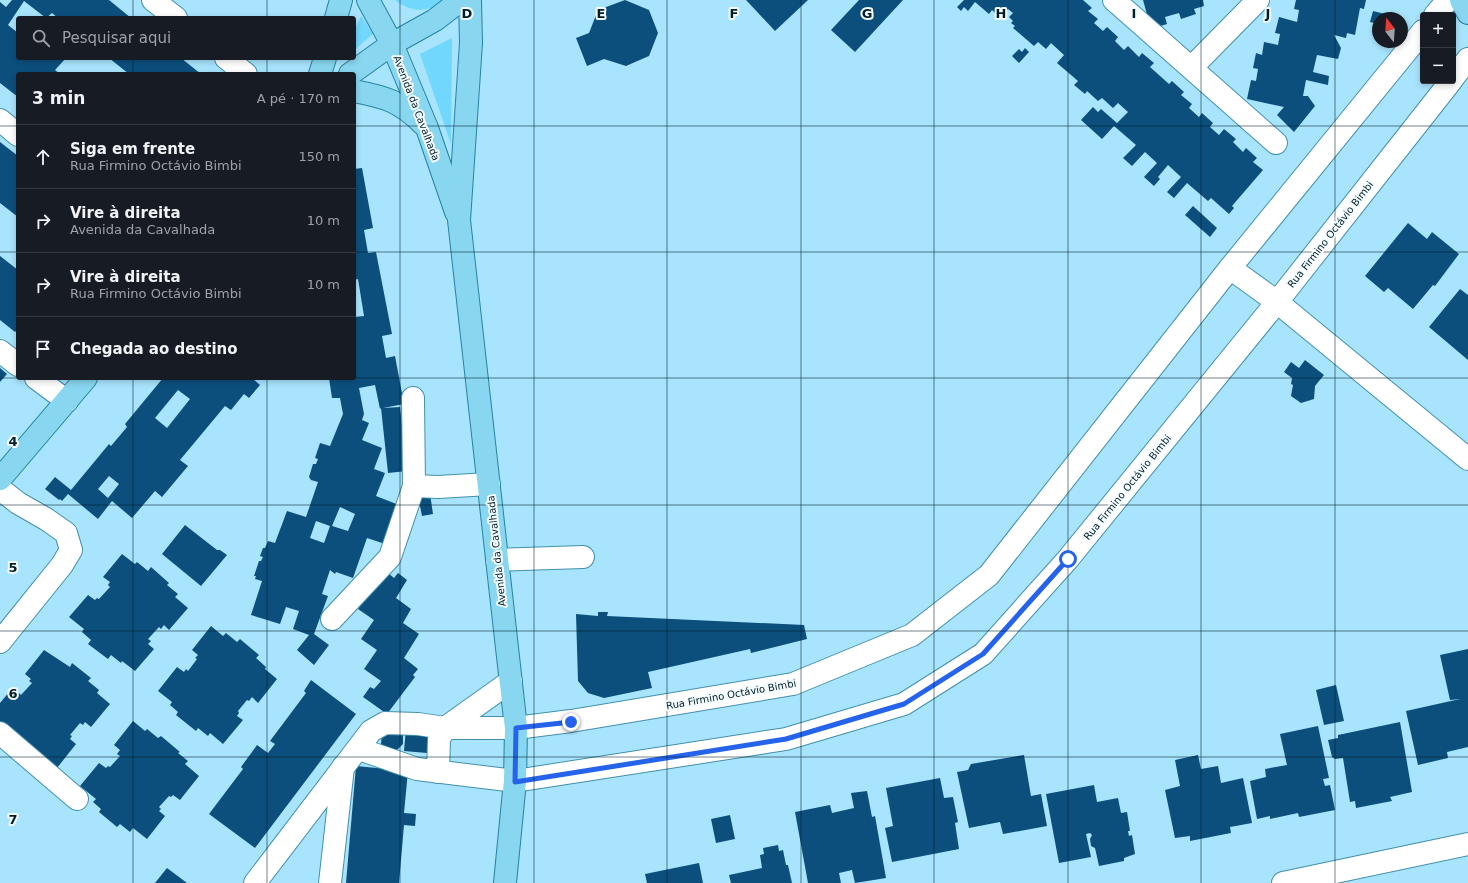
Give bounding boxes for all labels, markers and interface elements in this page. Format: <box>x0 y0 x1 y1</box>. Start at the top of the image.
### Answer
text: D <box>462 6 473 21</box>
text: E <box>597 6 605 21</box>
text: F <box>730 6 738 21</box>
text: G <box>862 6 872 21</box>
text: H <box>996 6 1006 21</box>
text: I <box>1132 6 1136 21</box>
text: J <box>1265 6 1270 21</box>
north arrow <box>1372 12 1408 48</box>
map controls <box>1420 12 1456 84</box>
button: + <box>1420 12 1456 48</box>
search box <box>16 16 356 60</box>
icon: search <box>30 27 52 49</box>
text: Pesquisar aqui <box>62 29 171 47</box>
button: − <box>1420 48 1456 84</box>
street label: Avenida da Cavalhada <box>391 54 442 162</box>
text: 3 min <box>32 88 85 108</box>
text: A pé · 170 m <box>257 91 340 106</box>
text: Siga em frente <box>70 140 195 158</box>
icon: ahead <box>32 146 54 168</box>
text: 150 m <box>298 149 340 164</box>
text: Rua Firmino Octávio Bimbi <box>70 158 242 173</box>
street label: Rua Firmino Octávio Bimbi <box>1285 179 1375 290</box>
text: Vire à direita <box>70 204 181 222</box>
icon: right <box>32 210 54 232</box>
text: 10 m <box>307 213 340 228</box>
text: Avenida da Cavalhada <box>70 222 215 237</box>
text: Vire à direita <box>70 268 181 286</box>
icon: right <box>32 274 54 296</box>
text: 10 m <box>307 277 340 292</box>
text: Rua Firmino Octávio Bimbi <box>70 286 242 301</box>
icon: arrive <box>32 338 54 360</box>
text: Chegada ao destino <box>70 340 238 358</box>
street label: Rua Firmino Octávio Bimbi <box>1082 433 1173 542</box>
text: 4 <box>8 434 18 449</box>
street label: Avenida da Cavalhada <box>485 495 508 607</box>
route start <box>1059 550 1077 568</box>
text: 5 <box>8 560 18 575</box>
street label: Rua Firmino Octávio Bimbi <box>665 678 797 711</box>
text: 6 <box>8 686 18 701</box>
route end <box>562 713 580 731</box>
text: 7 <box>8 812 18 827</box>

